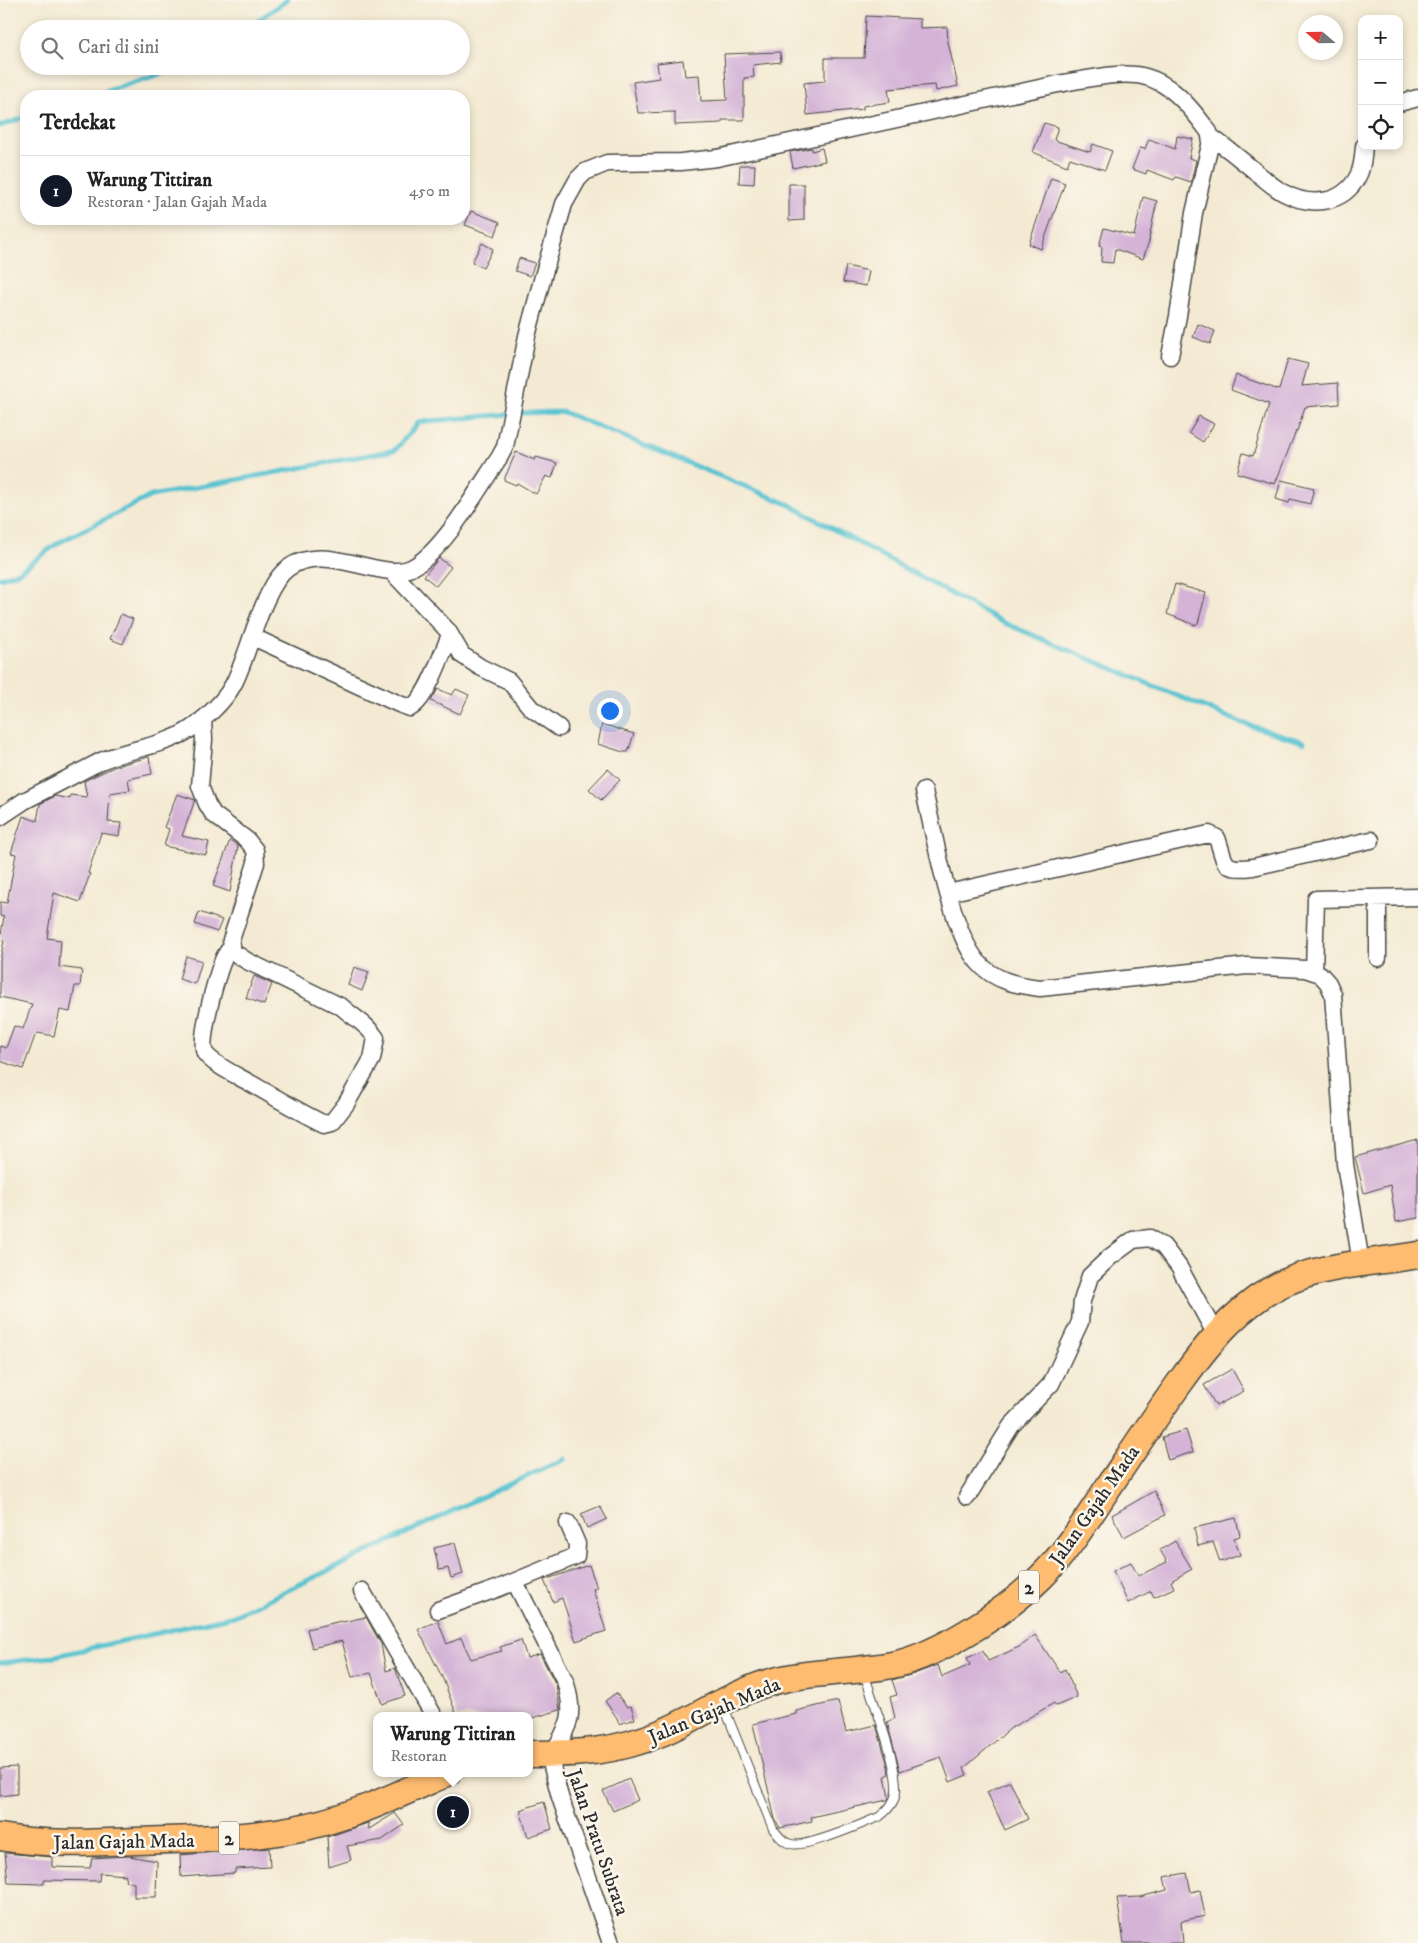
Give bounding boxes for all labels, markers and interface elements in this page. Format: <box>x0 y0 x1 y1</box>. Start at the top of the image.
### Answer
north arrow <box>1298 15 1343 60</box>
map controls <box>1358 15 1403 150</box>
button: + <box>1358 15 1403 60</box>
search box <box>20 20 470 75</box>
icon: search <box>38 34 66 62</box>
text: Cari di sini <box>78 36 159 59</box>
button: − <box>1358 60 1403 105</box>
button: locate <box>1358 105 1403 150</box>
text: Terdekat <box>40 110 115 136</box>
text: Warung Tittiran <box>87 169 212 192</box>
text: 1 <box>53 181 59 201</box>
text: 450 m <box>409 181 450 201</box>
text: Restoran · Jalan Gajah Mada <box>87 192 267 212</box>
your location <box>597 698 623 724</box>
street label: Jalan Gajah Mada <box>1043 1440 1146 1572</box>
road number: 2 <box>1019 1570 1039 1604</box>
street label: Jalan Gajah Mada <box>643 1672 785 1751</box>
popup <box>373 1712 533 1777</box>
text: Warung Tittiran <box>390 1723 516 1746</box>
text: Restoran <box>390 1746 447 1766</box>
street label: Jalan Pratu Subrata <box>560 1764 635 1920</box>
pin: 1 <box>437 1793 469 1831</box>
road number: 2 <box>219 1822 239 1855</box>
street label: Jalan Gajah Mada <box>51 1829 195 1856</box>

